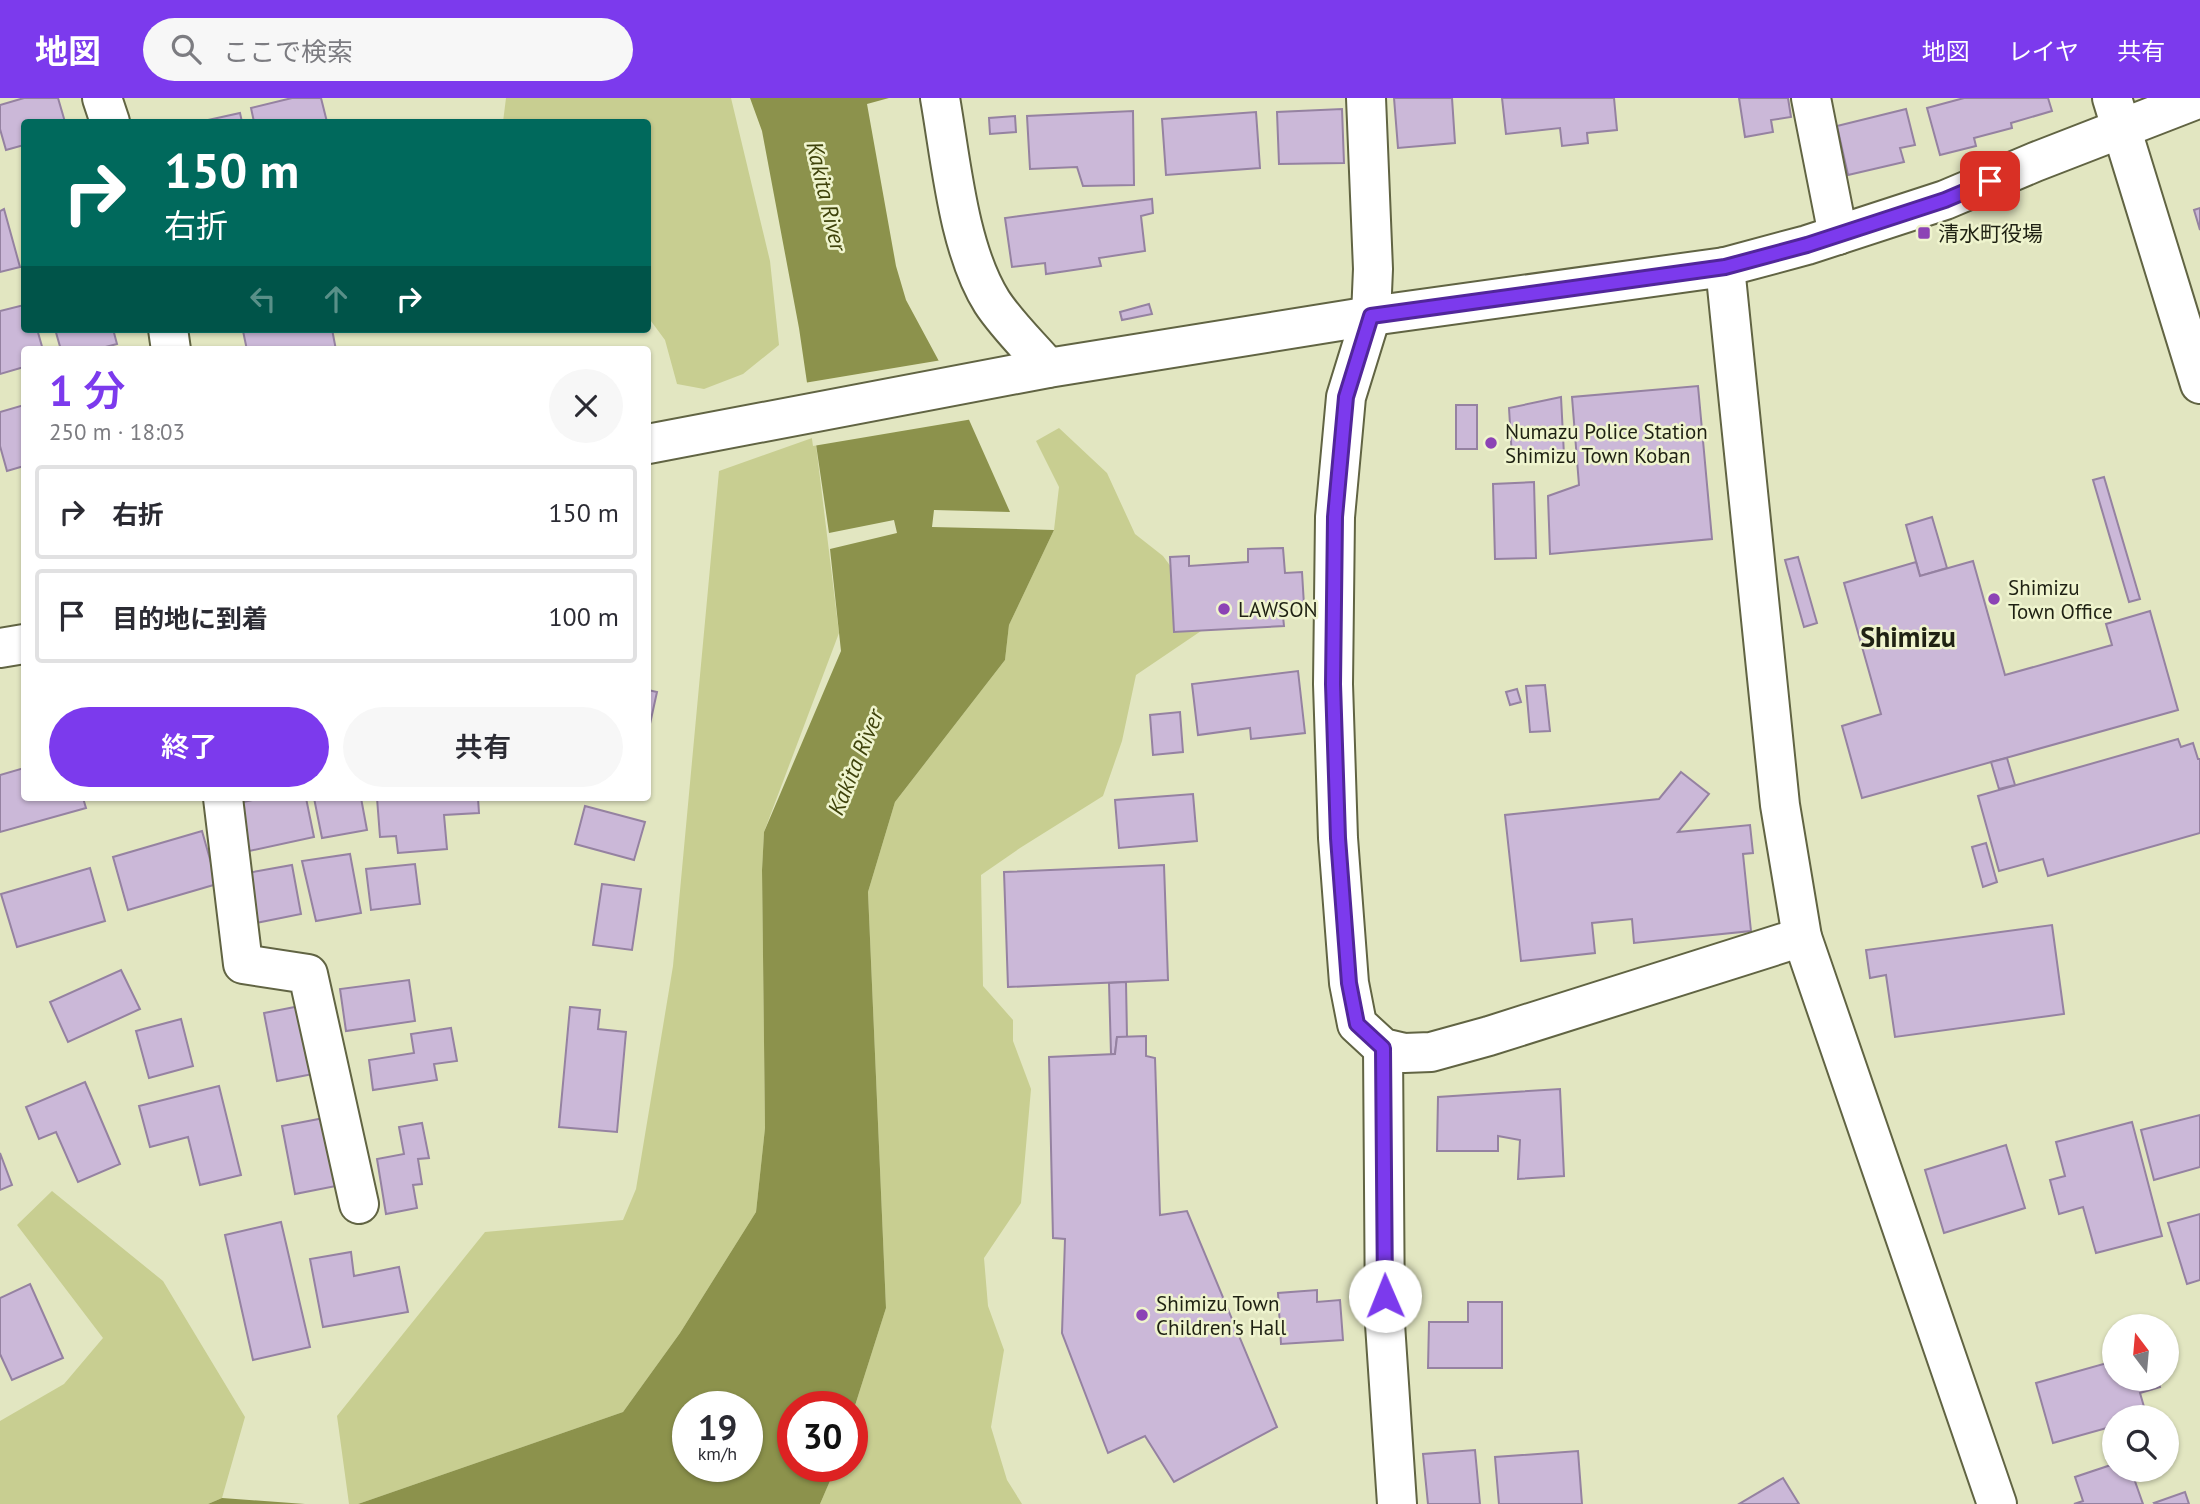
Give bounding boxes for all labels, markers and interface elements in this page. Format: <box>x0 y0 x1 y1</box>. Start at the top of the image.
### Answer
search box <box>143 18 633 81</box>
text: 地図 <box>35 29 101 72</box>
icon: search <box>167 30 205 68</box>
text: ここで検索 <box>223 35 353 68</box>
text: 地図 <box>1922 36 1970 67</box>
text: レイヤ <box>2008 36 2079 67</box>
text: 共有 <box>2117 36 2165 67</box>
text: 150 m <box>164 138 299 202</box>
water label: Kakita River <box>800 138 854 255</box>
icon: right <box>49 147 140 238</box>
pin <box>1960 151 2020 211</box>
icon: arrive <box>1971 162 2009 200</box>
text: 右折 <box>164 204 228 246</box>
place label: 清水町役場 <box>1938 220 2043 247</box>
marker: 清水町役場 <box>1916 225 1932 241</box>
icon: left <box>244 280 282 318</box>
icon: ahead <box>317 280 355 318</box>
icon: right <box>390 280 428 318</box>
text: 1 分 <box>49 363 125 418</box>
button: close <box>549 369 623 443</box>
text: 250 m · 18:03 <box>49 417 185 446</box>
place label: Numazu Police Station Shimizu Town Koban <box>1505 418 1708 469</box>
marker: Numazu Police Station Shimizu Town Koban <box>1483 435 1499 451</box>
icon: right <box>53 493 91 531</box>
text: 150 m <box>548 496 619 529</box>
text: 右折 <box>112 498 164 531</box>
place label: Shimizu Town Office <box>2008 574 2113 625</box>
marker: Shimizu Town Office <box>1986 591 2002 607</box>
place label: LAWSON <box>1238 596 1318 623</box>
icon: arrive <box>53 597 91 635</box>
text: 100 m <box>548 600 619 633</box>
marker: LAWSON <box>1216 601 1232 617</box>
text: 目的地に到着 <box>112 602 268 635</box>
district label: Shimizu <box>1860 618 1956 655</box>
water label: Kakita River <box>821 704 890 819</box>
button: 終了 <box>49 707 329 787</box>
button: 共有 <box>343 707 623 787</box>
position arrow <box>1348 1259 1422 1333</box>
place label: Shimizu Town Children's Hall <box>1156 1290 1286 1341</box>
marker: Shimizu Town Children's Hall <box>1134 1307 1150 1323</box>
north arrow <box>2102 1314 2179 1391</box>
map controls <box>2102 1314 2179 1482</box>
speed limit sign: 30 <box>777 1391 868 1482</box>
text: 19 <box>698 1404 737 1450</box>
button: search <box>2102 1405 2179 1482</box>
text: km/h <box>698 1442 737 1465</box>

